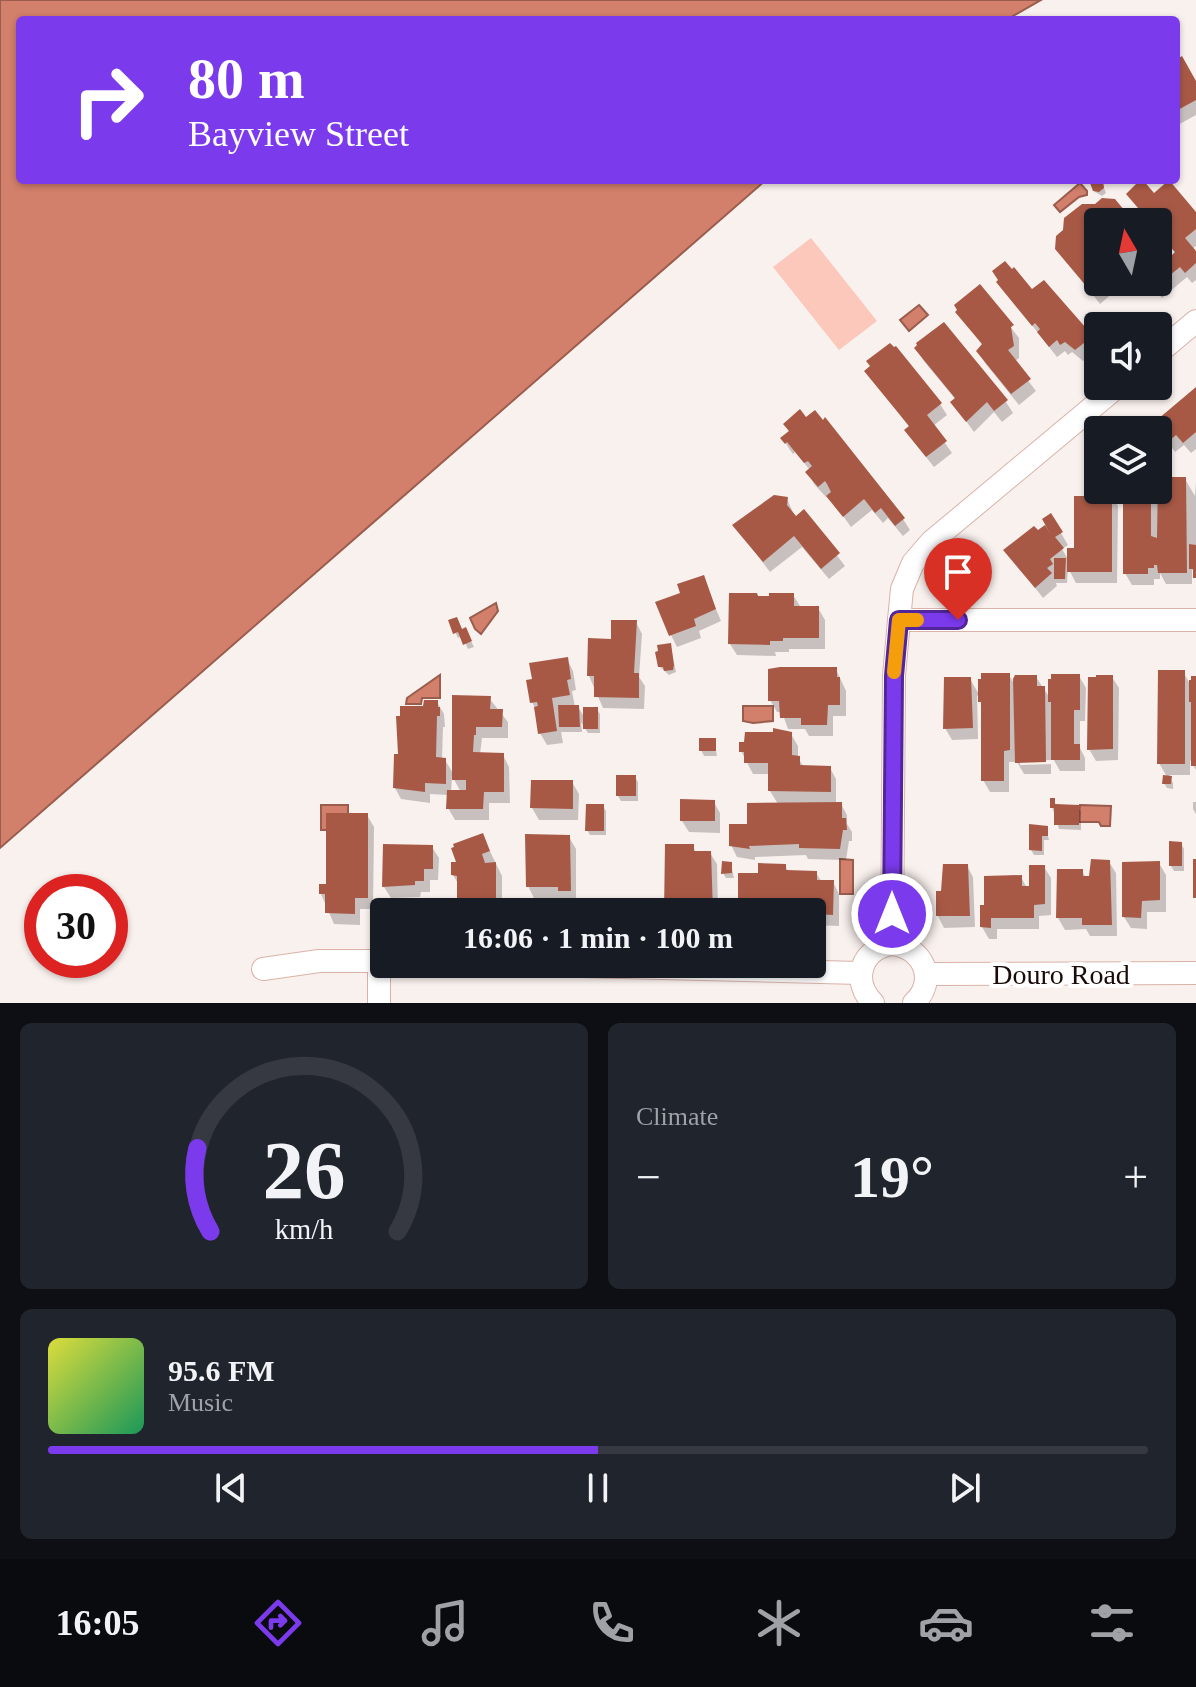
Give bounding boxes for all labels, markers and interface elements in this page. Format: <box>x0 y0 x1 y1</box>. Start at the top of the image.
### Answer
icon: right <box>56 48 160 152</box>
text: 80 m <box>188 48 305 110</box>
text: Bayview Street <box>188 114 409 154</box>
north arrow <box>1084 208 1172 296</box>
map controls <box>1084 208 1172 504</box>
button: sound <box>1084 312 1172 400</box>
button: layers <box>1084 416 1172 504</box>
pin <box>924 538 992 620</box>
icon: arrive <box>936 550 980 594</box>
position arrow <box>850 872 934 956</box>
speed limit sign: 30 <box>24 874 128 978</box>
text: 16:06 · 1 min · 100 m <box>463 921 733 954</box>
street label: Douro Road <box>992 959 1130 990</box>
text: Climate <box>636 1102 718 1131</box>
text: 26 <box>262 1124 346 1216</box>
text: 19° <box>850 1144 934 1210</box>
text: − <box>636 1153 661 1202</box>
text: + <box>1123 1153 1148 1202</box>
text: km/h <box>275 1214 333 1245</box>
text: 95.6 FM <box>168 1354 275 1387</box>
text: Music <box>168 1388 233 1417</box>
icon: previous <box>209 1466 253 1510</box>
icon: pause <box>576 1466 620 1510</box>
icon: next <box>943 1466 987 1510</box>
icon: directions <box>250 1595 306 1651</box>
icon: music <box>417 1595 473 1651</box>
icon: phone <box>584 1595 640 1651</box>
icon: climate <box>751 1595 807 1651</box>
icon: car <box>918 1595 974 1651</box>
icon: filters <box>1084 1595 1140 1651</box>
text: 16:05 <box>55 1603 139 1643</box>

